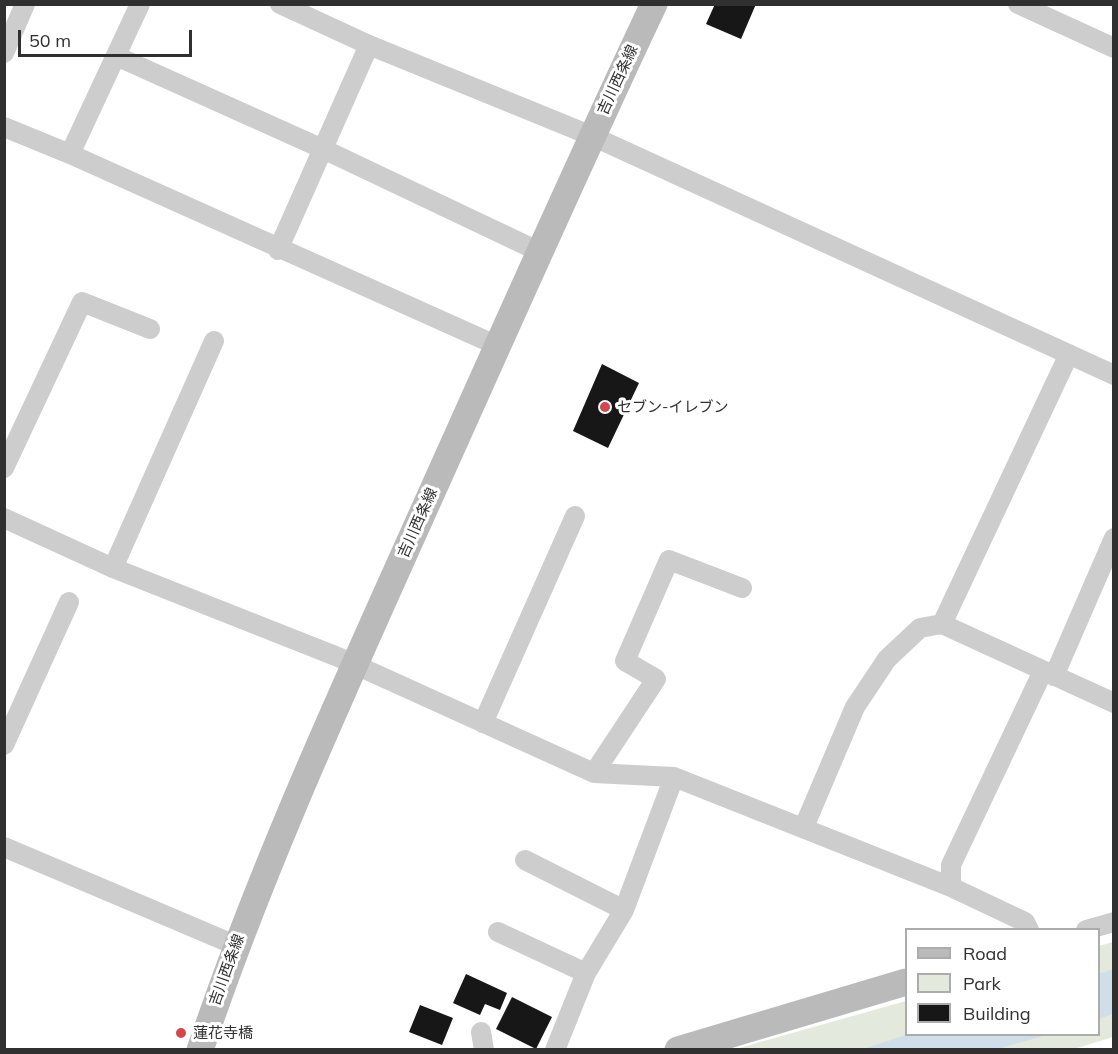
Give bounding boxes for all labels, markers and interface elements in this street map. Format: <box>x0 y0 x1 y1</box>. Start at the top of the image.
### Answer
scale bar <box>21 18 195 56</box>
text: 50 m <box>29 29 71 52</box>
street label: 吉川西条線 <box>594 42 642 118</box>
place label: セブン-イレブン <box>617 398 728 416</box>
marker: セブン-イレブン <box>598 400 612 414</box>
street label: 吉川西条線 <box>395 485 441 561</box>
legend <box>905 928 1100 1036</box>
street label: 吉川西条線 <box>206 932 248 1008</box>
text: Road <box>963 942 1007 965</box>
text: Park <box>963 972 1001 995</box>
text: Building <box>963 1002 1031 1025</box>
place label: 蓮花寺橋 <box>193 1024 253 1042</box>
marker: 蓮花寺橋 <box>174 1026 188 1040</box>

